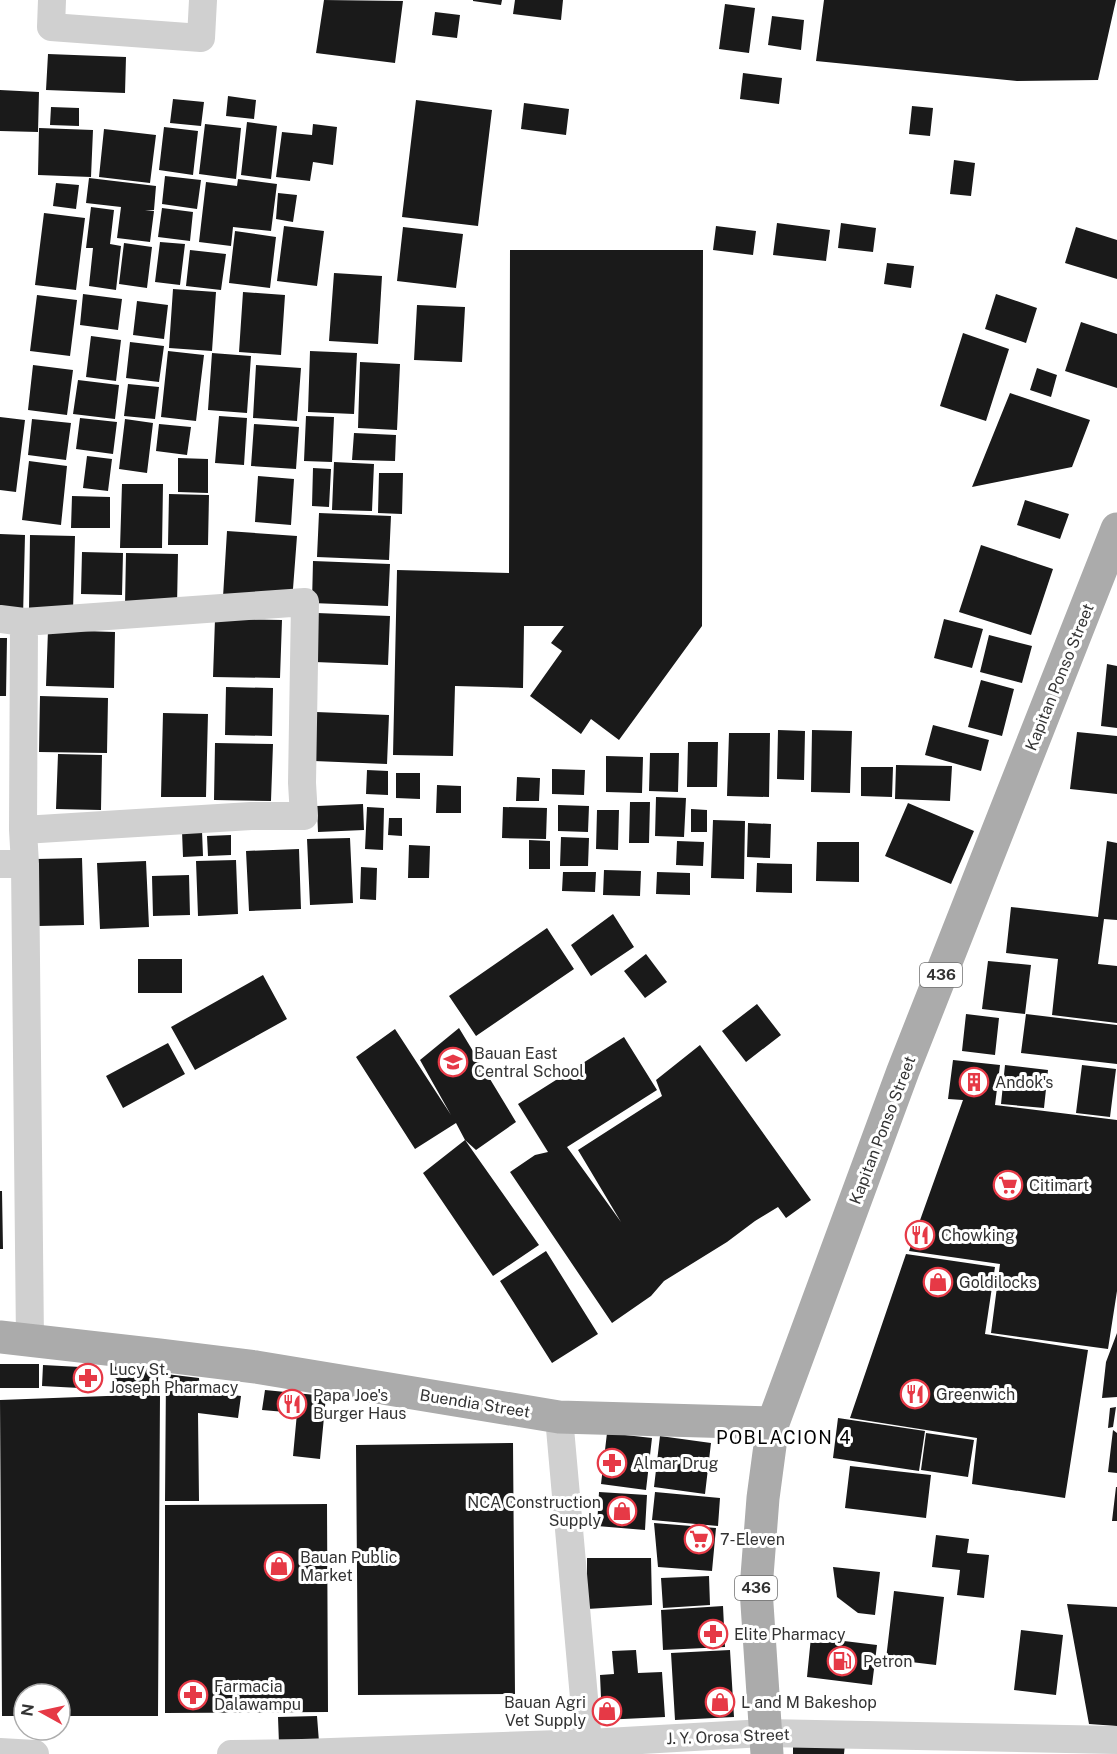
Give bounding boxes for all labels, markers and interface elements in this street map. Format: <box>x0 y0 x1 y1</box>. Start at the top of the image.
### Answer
street label: Kapitan Ponso Street <box>1021 601 1098 754</box>
road number: 436 <box>920 963 962 987</box>
place label: Bauan East Central School <box>474 1044 584 1081</box>
school or university icon: Bauan East Central School <box>437 1046 469 1078</box>
street label: Kapitan Ponso Street <box>845 1053 919 1207</box>
building icon: Andok's <box>958 1066 990 1098</box>
place label: Andok's <box>995 1073 1053 1092</box>
supermarket icon: Citimart <box>992 1169 1024 1201</box>
place label: Citimart <box>1029 1176 1089 1195</box>
restaurant icon: Chowking <box>904 1219 936 1251</box>
place label: Chowking <box>941 1226 1015 1245</box>
shop icon: Goldilocks <box>922 1266 954 1298</box>
place label: Goldilocks <box>959 1273 1037 1292</box>
place label: Lucy St. Joseph Pharmacy <box>109 1360 239 1397</box>
pharmacy icon: Lucy St. Joseph Pharmacy <box>72 1362 104 1394</box>
restaurant icon: Greenwich <box>899 1378 931 1410</box>
street label: Buendia Street <box>418 1385 531 1422</box>
place label: Greenwich <box>936 1385 1015 1404</box>
place label: Papa Joe's Burger Haus <box>313 1386 406 1423</box>
restaurant icon: Papa Joe's Burger Haus <box>276 1388 308 1420</box>
district label: POBLACION 4 <box>716 1427 852 1448</box>
pharmacy icon: Almar Drug <box>596 1447 628 1479</box>
place label: Almar Drug <box>633 1454 719 1473</box>
place label: NCA Construction Supply <box>467 1493 601 1530</box>
shop icon: NCA Construction Supply <box>606 1495 638 1527</box>
supermarket icon: 7-Eleven <box>683 1523 715 1555</box>
place label: 7-Eleven <box>720 1530 785 1549</box>
place label: Bauan Public Market <box>300 1548 397 1585</box>
shop icon: Bauan Public Market <box>263 1550 295 1582</box>
road number: 436 <box>735 1576 777 1600</box>
pharmacy icon: Elite Pharmacy <box>697 1618 729 1650</box>
place label: Elite Pharmacy <box>734 1625 846 1644</box>
fuel station icon: Petron <box>826 1645 858 1677</box>
place label: Petron <box>863 1652 912 1671</box>
place label: Farmacia Dalawampu <box>214 1677 301 1714</box>
pharmacy icon: Farmacia Dalawampu <box>177 1679 209 1711</box>
north arrow <box>12 1682 72 1742</box>
shop icon: L and M Bakeshop <box>704 1686 736 1718</box>
place label: Bauan Agri Vet Supply <box>504 1693 586 1730</box>
place label: L and M Bakeshop <box>741 1693 877 1712</box>
shop icon: Bauan Agri Vet Supply <box>591 1695 623 1727</box>
text: N <box>17 1702 38 1718</box>
street label: J. Y. Orosa Street <box>666 1725 790 1748</box>

